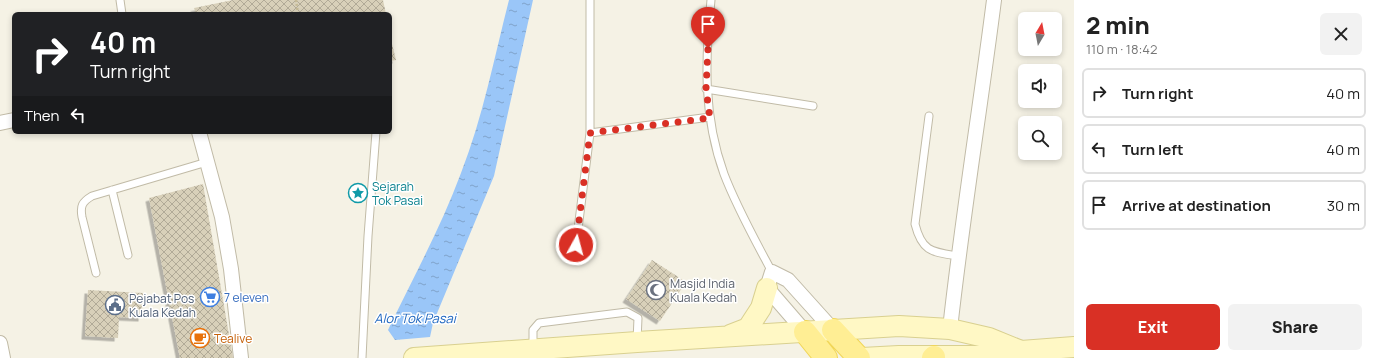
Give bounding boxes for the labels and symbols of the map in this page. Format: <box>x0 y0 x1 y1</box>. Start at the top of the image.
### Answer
pin <box>691 7.0 725 48</box>
north arrow <box>1018 12 1062 56</box>
place label: Sejarah Tok Pasai <box>372 178 423 209</box>
place icon: Sejarah Tok Pasai <box>347 182 369 204</box>
position arrow <box>555 224 597 266</box>
place label: Masjid India Kuala Kedah <box>670 275 737 306</box>
mosque icon: Masjid India Kuala Kedah <box>645 279 667 301</box>
supermarket icon: 7 eleven <box>199 286 221 308</box>
place label: 7 eleven <box>224 289 269 306</box>
place label: Pejabat Pos Kuala Kedah <box>129 290 196 321</box>
public building icon: Pejabat Pos Kuala Kedah <box>104 294 126 316</box>
water label: Alor Tok Pasai <box>374 309 458 327</box>
cafe icon: Tealive <box>189 327 211 349</box>
place label: Tealive <box>214 330 252 347</box>

